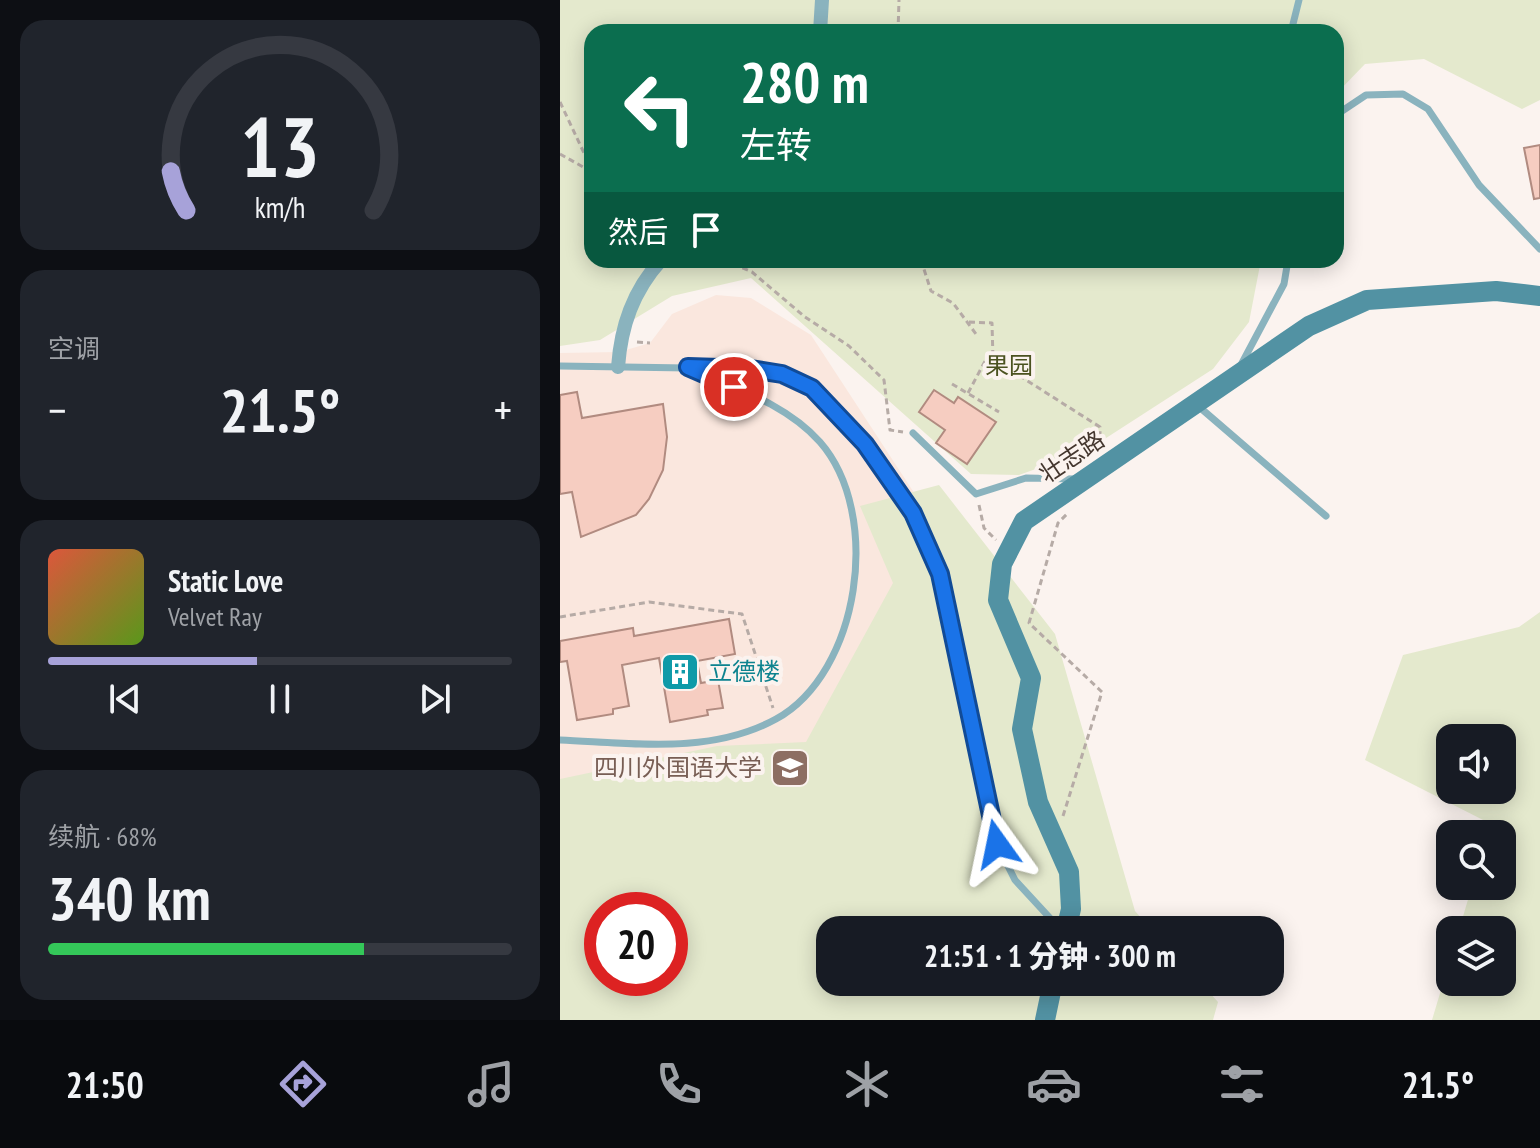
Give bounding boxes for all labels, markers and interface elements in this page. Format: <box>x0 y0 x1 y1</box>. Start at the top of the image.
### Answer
text: 280 m <box>740 46 869 118</box>
icon: left <box>608 56 712 160</box>
text: 13 <box>240 92 320 200</box>
text: 左转 <box>740 121 812 168</box>
text: km/h <box>255 189 305 226</box>
icon: arrive <box>684 208 728 252</box>
text: 然后 <box>608 212 668 251</box>
text: 空调 <box>48 332 100 365</box>
park label: 果园 <box>985 350 1033 381</box>
pin <box>700 353 768 421</box>
icon: arrive <box>712 365 756 409</box>
text: 21.5° <box>220 371 340 449</box>
text: − <box>48 381 66 438</box>
text: + <box>494 381 512 438</box>
street label: 壮志路 <box>1033 424 1110 490</box>
text: Static Love <box>168 561 283 600</box>
text: Velvet Ray <box>168 600 262 633</box>
building icon: 立德楼 <box>659 651 701 693</box>
place label: 立德楼 <box>708 656 780 687</box>
icon: previous <box>103 677 147 721</box>
icon: pause <box>258 677 302 721</box>
icon: next <box>413 677 457 721</box>
map controls <box>1436 724 1516 996</box>
button: sound <box>1436 724 1516 804</box>
school or university icon: 四川外国语大学 <box>769 747 811 789</box>
place label: 四川外国语大学 <box>594 752 762 783</box>
position arrow <box>955 802 1039 886</box>
text: 续航 · 68% <box>48 820 157 853</box>
button: search <box>1436 820 1516 900</box>
text: 340 km <box>48 859 211 937</box>
speed limit sign: 20 <box>584 892 688 996</box>
button: layers <box>1436 916 1516 996</box>
text: 21:51 · 1 分钟 · 300 m <box>924 936 1176 975</box>
icon: directions <box>275 1056 331 1112</box>
icon: music <box>463 1056 519 1112</box>
icon: phone <box>651 1056 707 1112</box>
icon: climate <box>839 1056 895 1112</box>
icon: car <box>1026 1056 1082 1112</box>
icon: filters <box>1214 1056 1270 1112</box>
text: 21:50 <box>66 1061 144 1108</box>
text: 21.5° <box>1402 1061 1474 1108</box>

